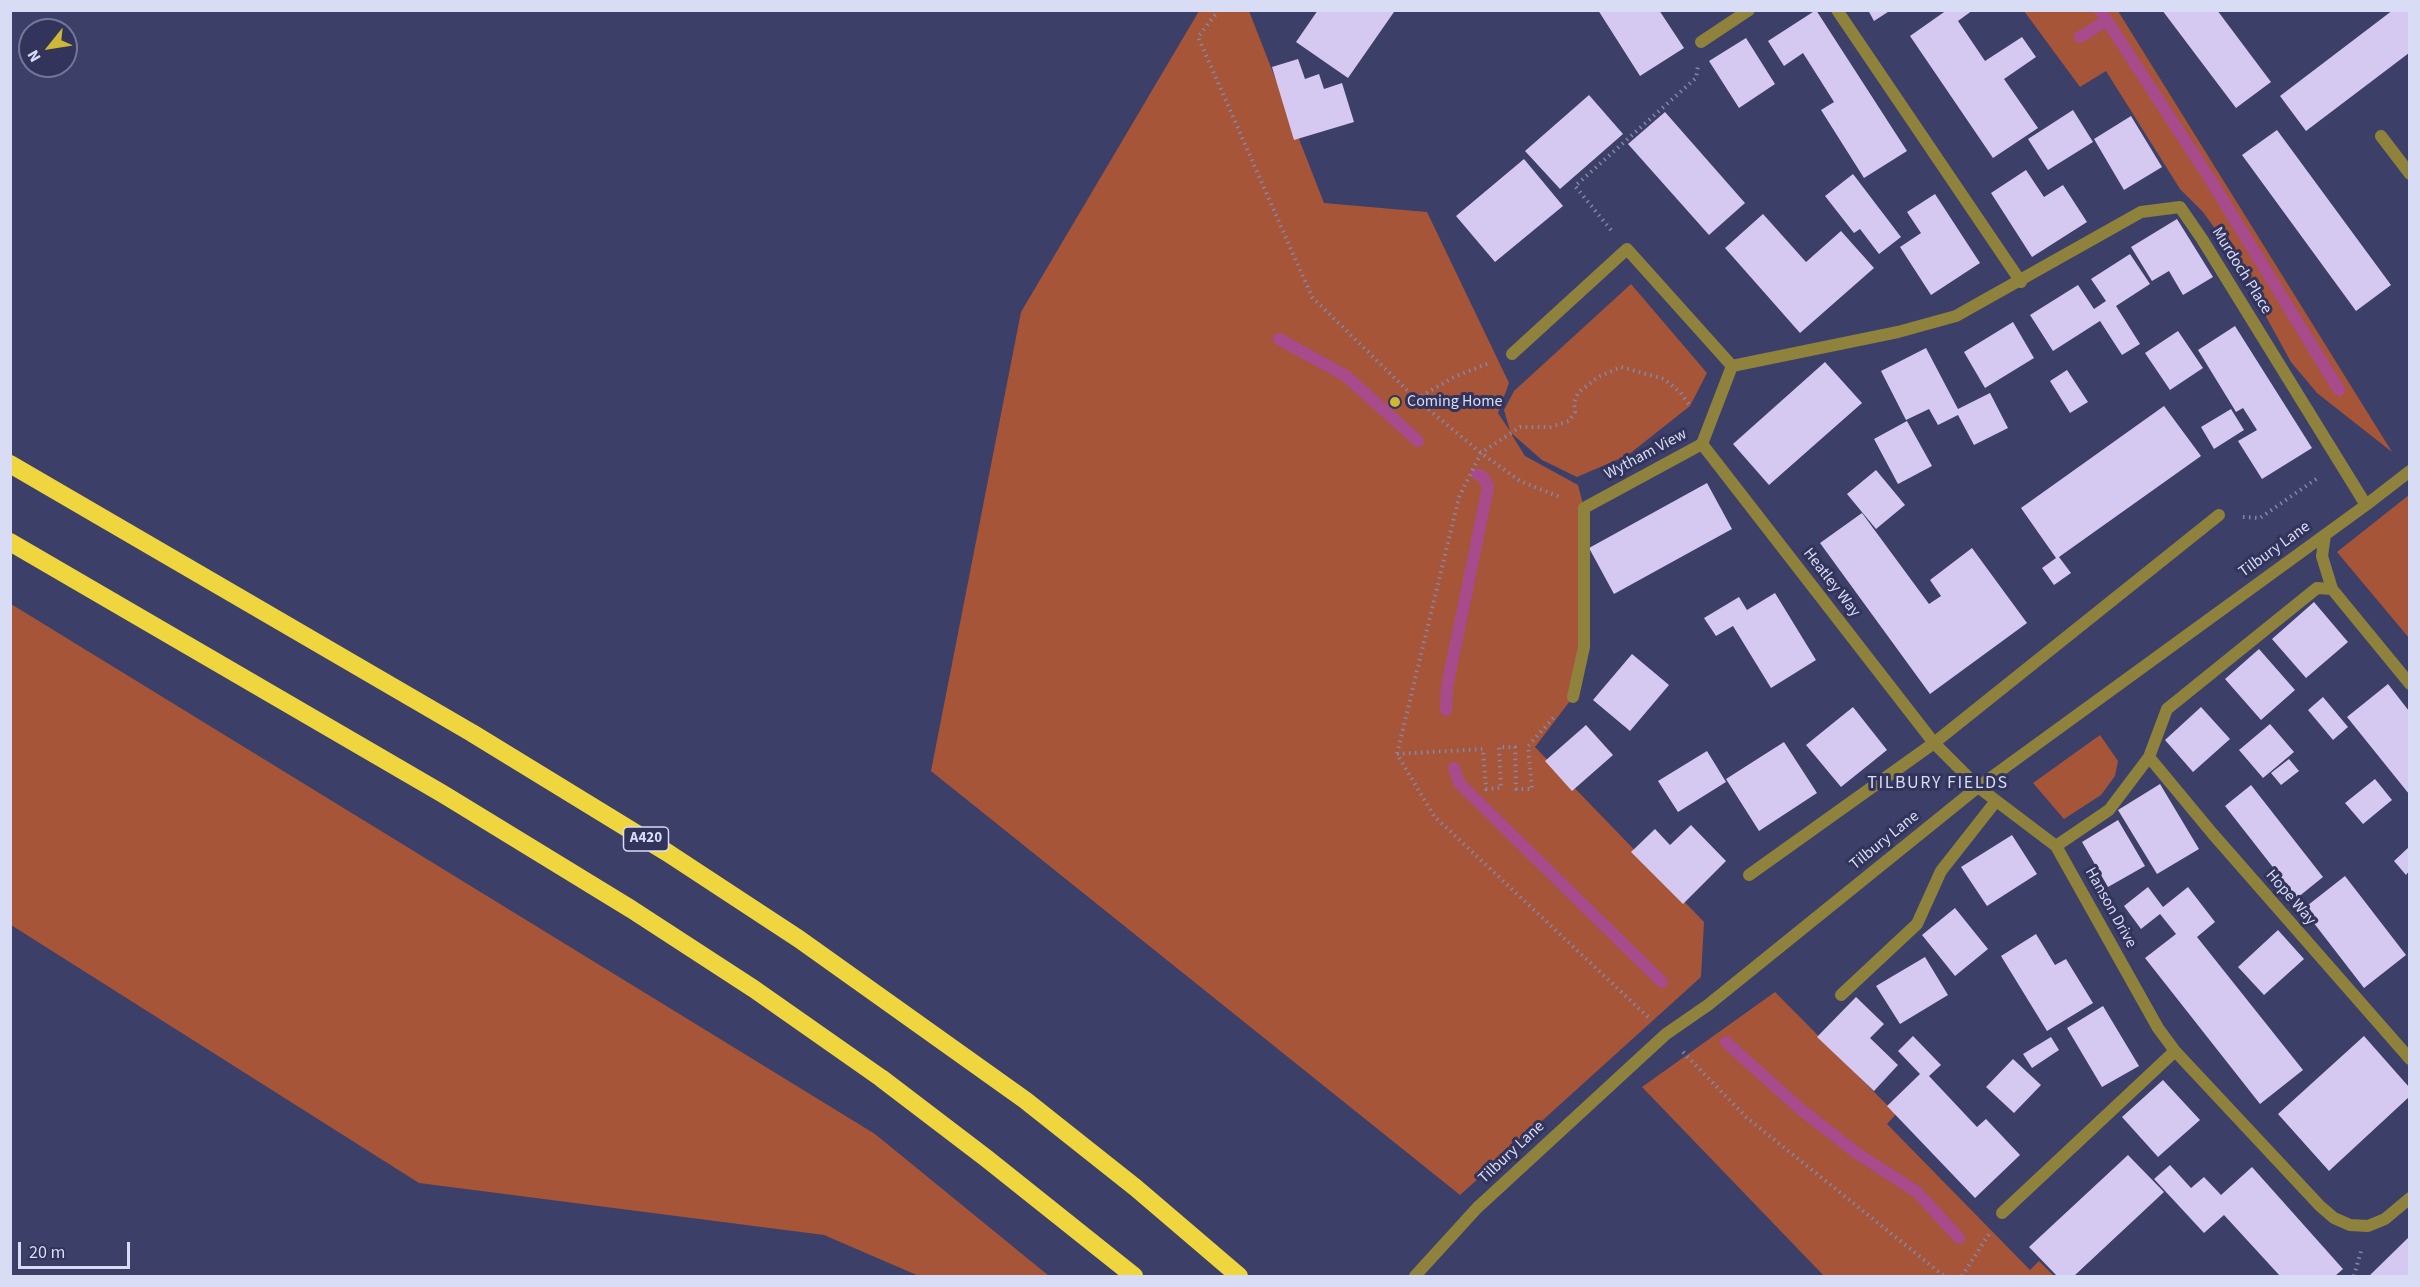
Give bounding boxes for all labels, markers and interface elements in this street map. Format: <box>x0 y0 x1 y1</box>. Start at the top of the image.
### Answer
north arrow <box>18 18 78 78</box>
text: N <box>22 46 46 66</box>
street label: Murdoch Place <box>2207 224 2275 318</box>
place label: Coming Home <box>1407 392 1502 412</box>
marker: Coming Home <box>1388 395 1402 409</box>
street label: Wytham View <box>1602 425 1690 485</box>
street label: Tilbury Lane <box>2236 518 2314 582</box>
street label: Heatley Way <box>1798 545 1864 621</box>
district label: TILBURY FIELDS <box>1867 773 2009 795</box>
street label: Tilbury Lane <box>1847 807 1923 875</box>
road number: A420 <box>624 827 668 851</box>
street label: Hanson Drive <box>2080 864 2140 952</box>
street label: Hope Way <box>2261 866 2319 930</box>
street label: Tilbury Lane <box>1475 1118 1549 1188</box>
scale bar <box>21 1230 134 1268</box>
text: 20 m <box>29 1240 65 1265</box>

